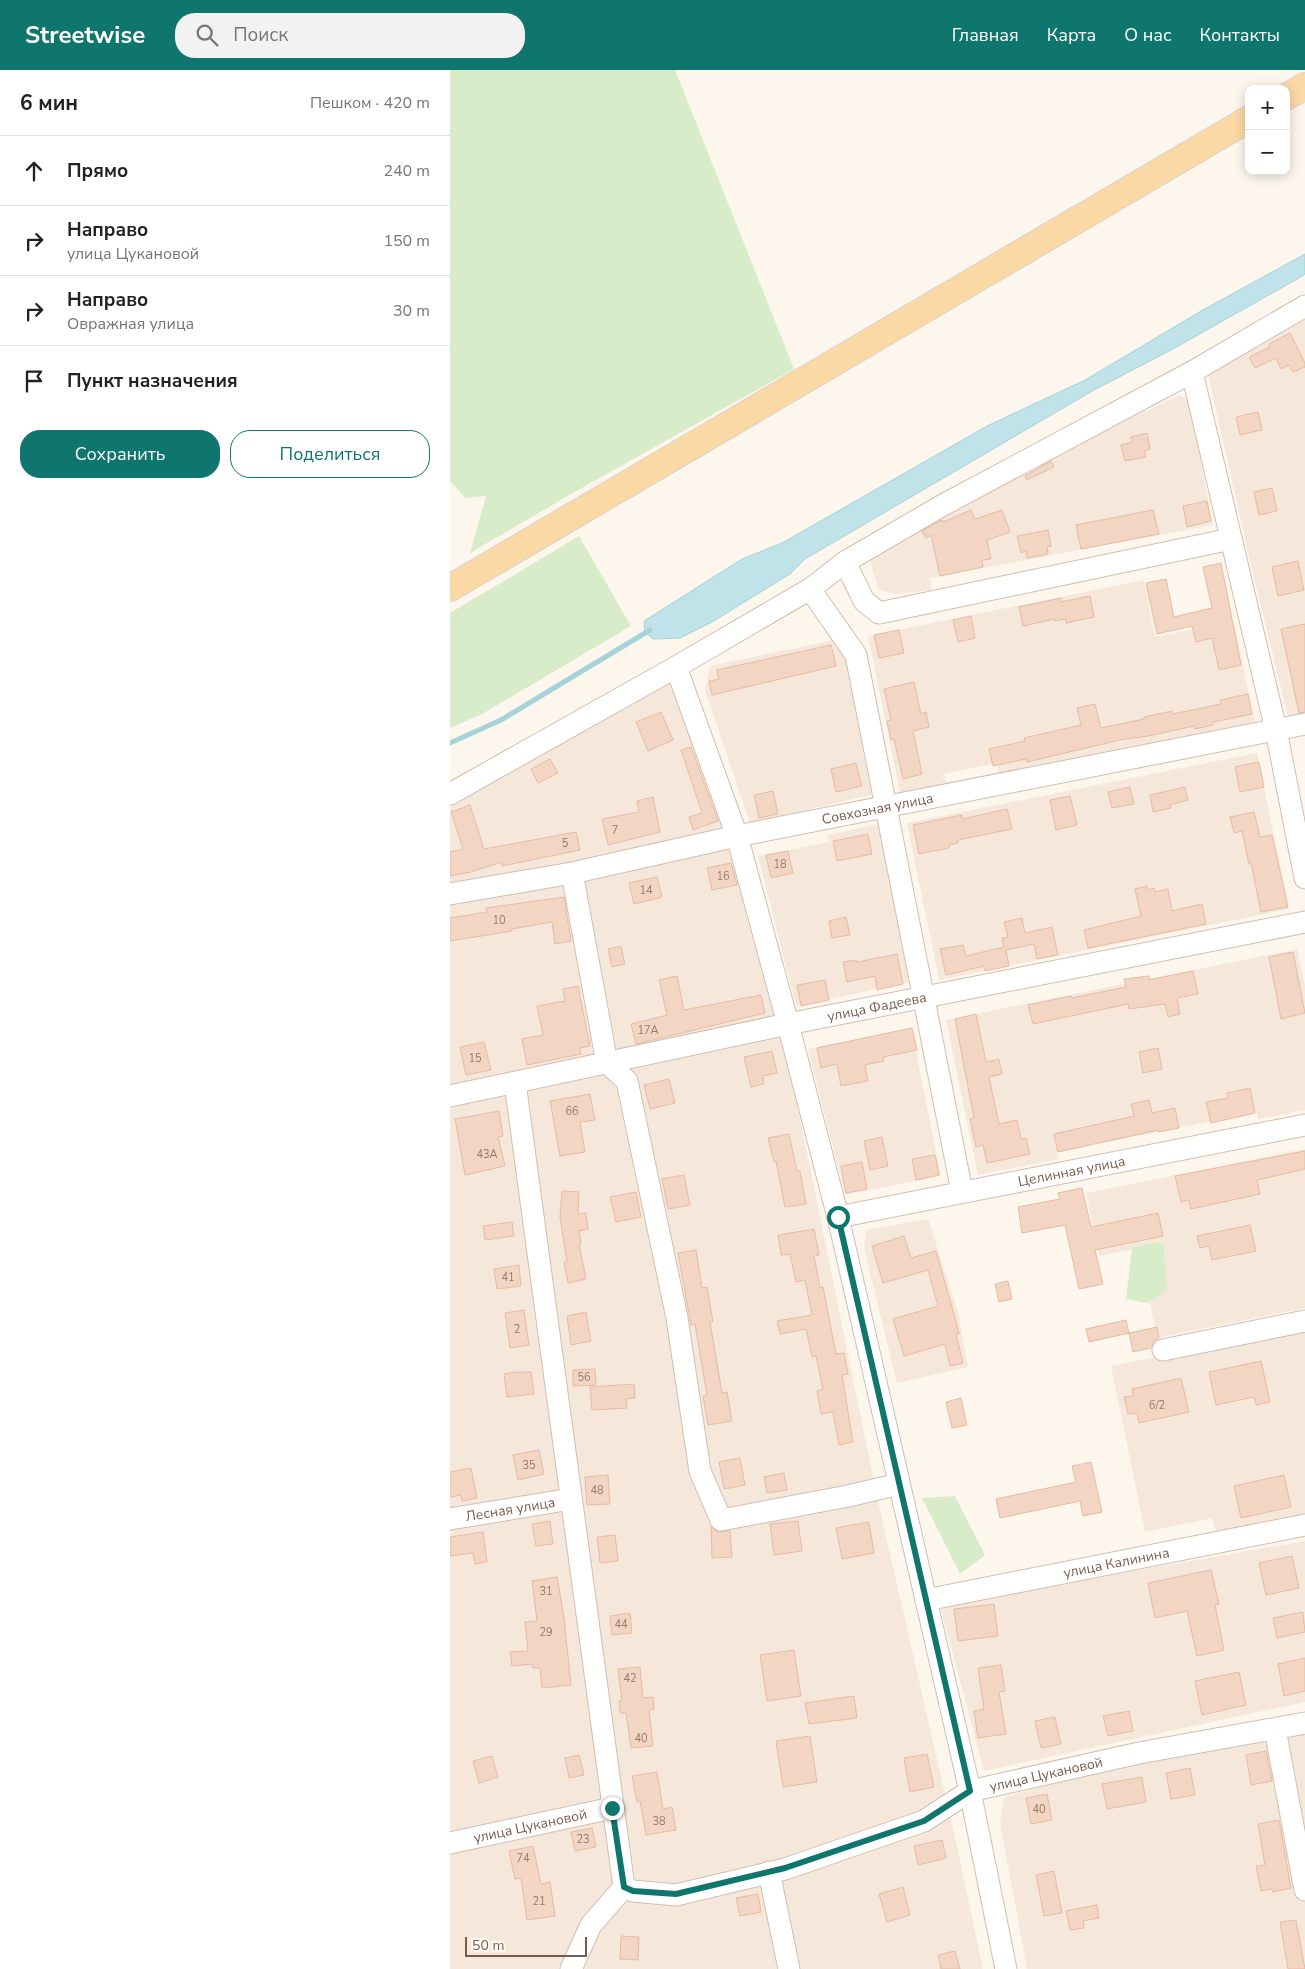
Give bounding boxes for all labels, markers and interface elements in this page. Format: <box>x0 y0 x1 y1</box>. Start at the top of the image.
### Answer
search box <box>175 13 525 58</box>
text: Streetwise <box>25 19 145 51</box>
icon: search <box>193 21 221 49</box>
text: Поиск <box>233 22 288 48</box>
text: Главная <box>952 23 1019 47</box>
text: Карта <box>1047 23 1096 47</box>
text: О нас <box>1124 23 1172 47</box>
text: Контакты <box>1200 23 1280 47</box>
map controls <box>1245 85 1290 175</box>
button: + <box>1245 85 1290 130</box>
text: 6 мин <box>20 89 78 117</box>
text: Пешком · 420 m <box>310 92 430 114</box>
button: − <box>1245 130 1290 175</box>
icon: ahead <box>20 157 48 185</box>
text: Прямо <box>67 158 128 184</box>
text: 240 m <box>383 160 430 182</box>
text: Направо <box>67 217 148 243</box>
icon: right <box>20 227 48 255</box>
text: 150 m <box>383 230 430 252</box>
text: улица Цукановой <box>67 243 199 265</box>
text: Направо <box>67 287 148 313</box>
icon: right <box>20 297 48 325</box>
text: 30 m <box>393 300 430 322</box>
text: Овражная улица <box>67 313 194 335</box>
icon: arrive <box>20 367 48 395</box>
text: Пункт назначения <box>67 368 238 394</box>
button: Сохранить <box>20 430 220 478</box>
button: Поделиться <box>230 430 430 478</box>
street label: Совхозная улица <box>820 788 935 829</box>
house number: 7 <box>612 823 618 838</box>
house number: 5 <box>562 836 569 851</box>
house number: 18 <box>773 857 787 872</box>
house number: 16 <box>716 869 730 884</box>
house number: 14 <box>639 883 653 898</box>
house number: 10 <box>492 913 506 928</box>
street label: улица Фадеева <box>825 987 928 1026</box>
house number: 17А <box>637 1023 659 1038</box>
house number: 15 <box>468 1051 482 1066</box>
house number: 66 <box>565 1104 579 1119</box>
house number: 43А <box>476 1147 498 1162</box>
street label: Целинная улица <box>1016 1151 1127 1191</box>
route start <box>827 1206 850 1229</box>
house number: 41 <box>501 1270 515 1285</box>
house number: 2 <box>514 1322 520 1337</box>
house number: 56 <box>577 1370 591 1385</box>
house number: 6/2 <box>1149 1398 1165 1413</box>
house number: 35 <box>522 1458 536 1473</box>
house number: 48 <box>590 1483 604 1498</box>
street label: Лесная улица <box>464 1492 556 1526</box>
street label: улица Калинина <box>1062 1543 1171 1582</box>
house number: 31 <box>539 1584 553 1599</box>
house number: 44 <box>614 1617 628 1632</box>
house number: 29 <box>539 1625 553 1640</box>
house number: 42 <box>623 1671 637 1686</box>
house number: 40 <box>634 1731 648 1746</box>
street label: улица Цукановой <box>988 1752 1105 1796</box>
route end <box>601 1797 624 1820</box>
house number: 40 <box>1032 1802 1046 1817</box>
street label: улица Цукановой <box>472 1804 589 1847</box>
house number: 38 <box>652 1814 666 1829</box>
house number: 23 <box>576 1832 590 1847</box>
house number: 74 <box>516 1851 530 1866</box>
house number: 21 <box>532 1894 546 1909</box>
scale bar <box>465 1934 588 1957</box>
text: 50 m <box>472 1936 504 1955</box>

